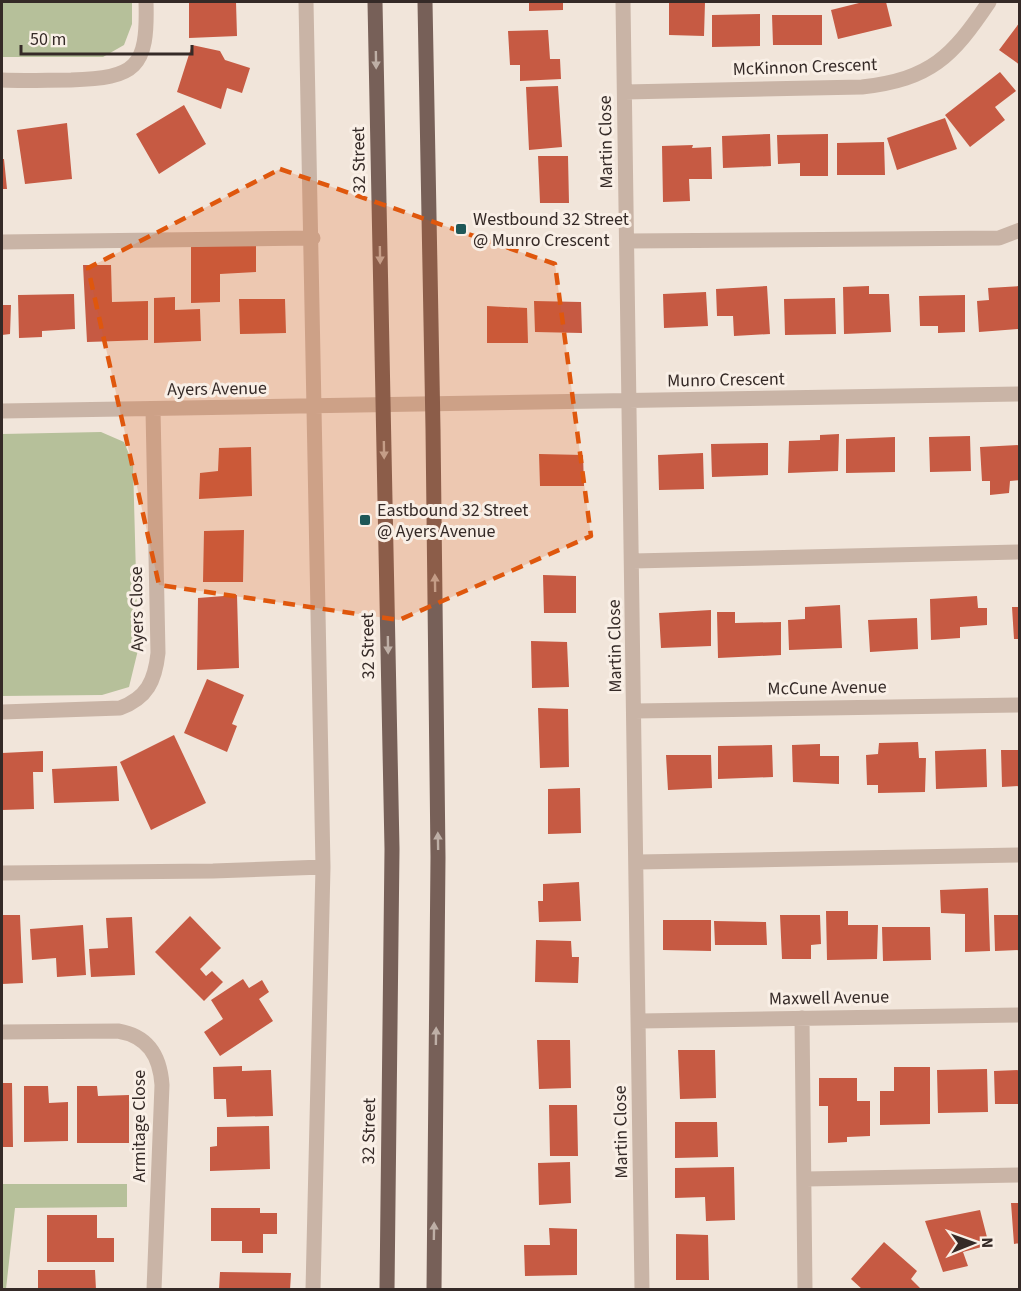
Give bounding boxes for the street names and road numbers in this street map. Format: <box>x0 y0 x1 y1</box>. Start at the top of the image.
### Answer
street label: McKinnon Crescent <box>732 52 878 82</box>
street label: Martin Close <box>593 95 619 189</box>
street label: 32 Street <box>346 126 372 194</box>
street label: Munro Crescent <box>667 366 785 394</box>
street label: Ayers Avenue <box>167 376 267 402</box>
street label: Ayers Close <box>124 566 150 652</box>
street label: Martin Close <box>602 599 628 693</box>
street label: 32 Street <box>355 612 381 680</box>
street label: McCune Avenue <box>767 674 887 702</box>
street label: Maxwell Avenue <box>769 984 889 1012</box>
street label: Armitage Close <box>127 1070 152 1182</box>
street label: Martin Close <box>608 1085 634 1179</box>
street label: 32 Street <box>356 1097 382 1165</box>

